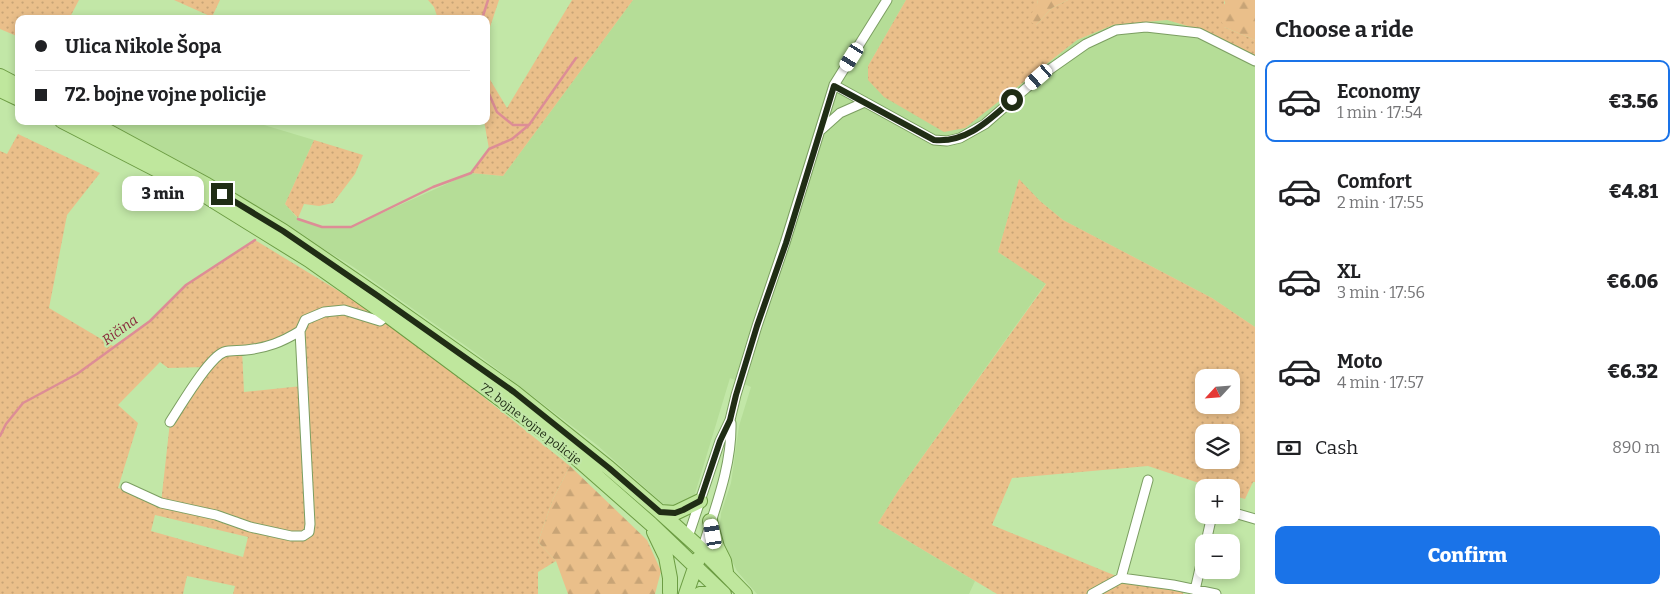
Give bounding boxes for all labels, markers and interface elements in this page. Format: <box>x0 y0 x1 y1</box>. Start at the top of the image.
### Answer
text: Choose a ride <box>1275 16 1414 43</box>
text: Ulica Nikole Šopa <box>65 35 221 58</box>
car <box>837 40 866 74</box>
car <box>1022 61 1055 93</box>
icon: car <box>1277 79 1322 124</box>
text: Economy <box>1337 80 1420 103</box>
text: 72. bojne vojne policije <box>65 83 266 106</box>
route start <box>1001 89 1023 111</box>
text: €3.56 <box>1608 90 1658 113</box>
text: 1 min · 17:54 <box>1337 103 1422 122</box>
icon: car <box>1277 169 1322 214</box>
text: Comfort <box>1337 170 1412 193</box>
callout: 3 min <box>122 176 204 212</box>
text: €4.81 <box>1609 180 1658 203</box>
route end <box>211 183 233 205</box>
text: 3 min <box>142 184 184 203</box>
text: 2 min · 17:55 <box>1337 193 1424 212</box>
icon: car <box>1277 259 1322 304</box>
text: XL <box>1337 260 1361 283</box>
text: €6.06 <box>1607 270 1658 293</box>
text: 3 min · 17:56 <box>1337 283 1425 302</box>
water label: Ričina <box>99 311 141 349</box>
icon: car <box>1277 349 1322 394</box>
text: Moto <box>1337 350 1383 373</box>
text: €6.32 <box>1607 360 1658 383</box>
north arrow <box>1195 369 1240 414</box>
map controls <box>1195 369 1240 579</box>
text: 4 min · 17:57 <box>1337 373 1423 392</box>
street label: 72. bojne vojne policije <box>478 380 584 468</box>
button: layers <box>1195 424 1240 469</box>
icon: cash <box>1275 434 1303 462</box>
text: Cash <box>1315 436 1358 459</box>
text: 890 m <box>1612 438 1660 457</box>
button: + <box>1195 479 1240 524</box>
car <box>703 518 722 550</box>
button: Confirm <box>1275 526 1660 584</box>
button: − <box>1195 534 1240 579</box>

